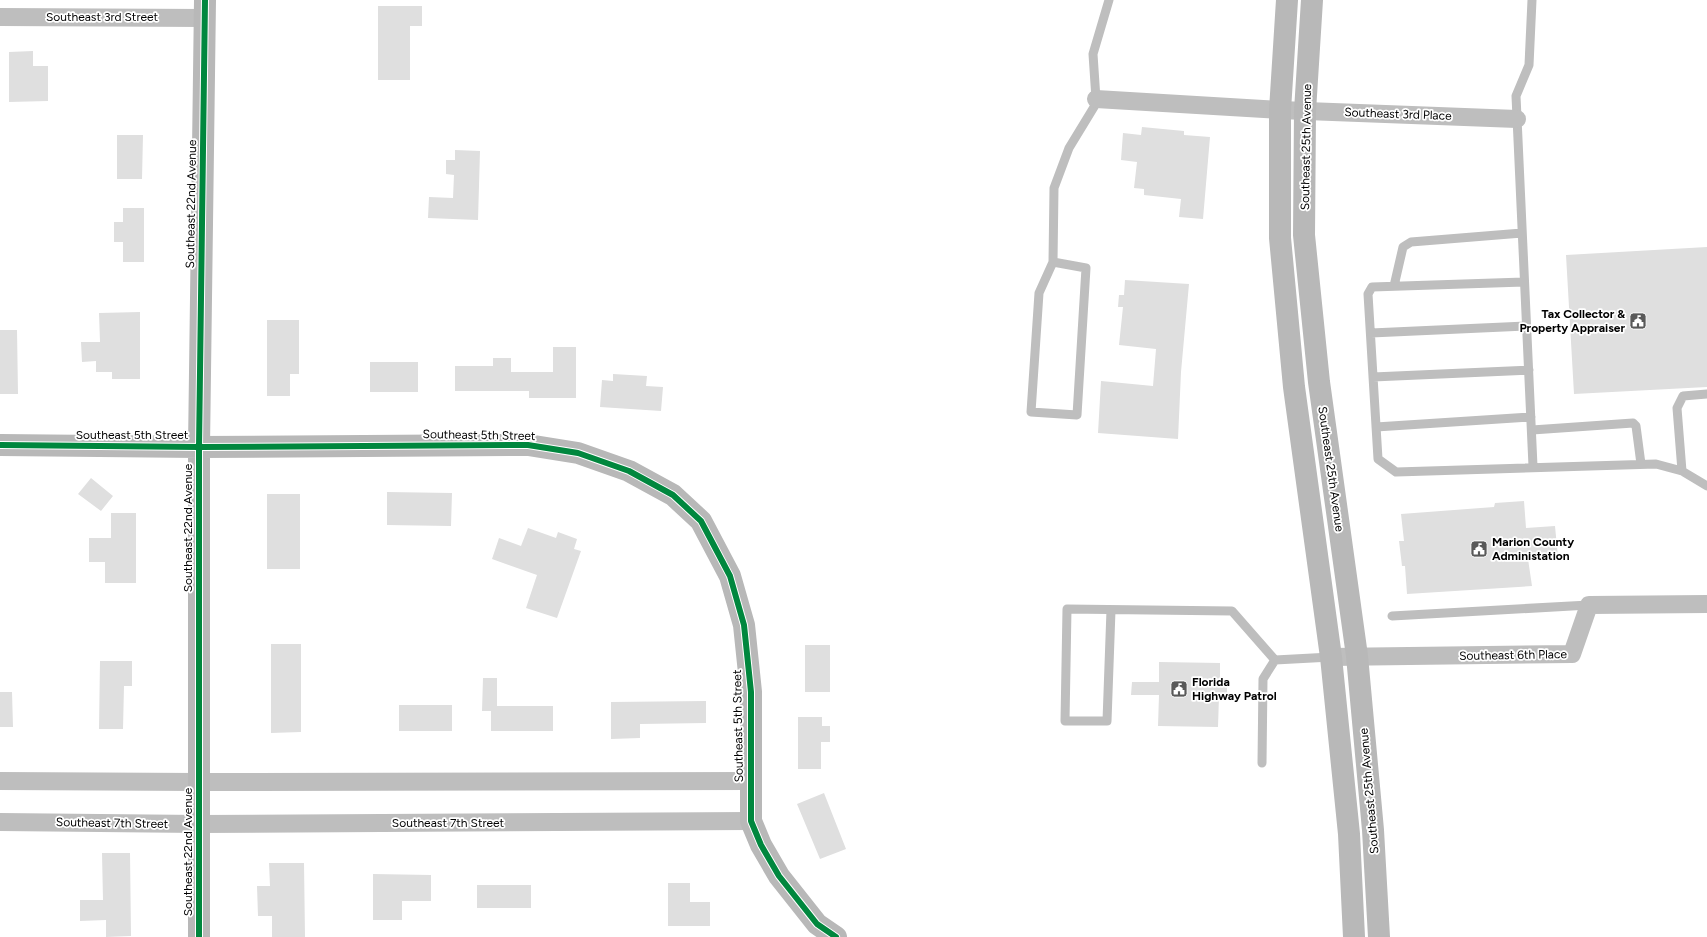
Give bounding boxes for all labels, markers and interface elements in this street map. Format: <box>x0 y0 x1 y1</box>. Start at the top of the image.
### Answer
street label: Southeast 3rd Street <box>46 10 159 24</box>
street label: Southeast 25th Avenue <box>1298 83 1314 210</box>
street label: Southeast 3rd Place <box>1344 105 1452 123</box>
street label: Southeast 22nd Avenue <box>183 139 199 268</box>
place label: Tax Collector & Property Appraiser <box>1519 307 1625 335</box>
public building icon: Tax Collector & Property Appraiser <box>1628 311 1648 331</box>
street label: Southeast 25th Avenue <box>1315 405 1347 533</box>
street label: Southeast 5th Street <box>423 427 536 443</box>
street label: Southeast 5th Street <box>76 428 189 442</box>
street label: Southeast 22nd Avenue <box>181 463 195 592</box>
place label: Marion County Administation <box>1492 535 1574 563</box>
public building icon: Marion County Administation <box>1469 539 1489 559</box>
street label: Southeast 6th Place <box>1459 647 1567 663</box>
street label: Southeast 5th Street <box>730 669 746 782</box>
place label: Florida Highway Patrol <box>1192 675 1277 703</box>
public building icon: Florida Highway Patrol <box>1169 679 1189 699</box>
street label: Southeast 25th Avenue <box>1356 727 1381 855</box>
street label: Southeast 22nd Avenue <box>181 787 195 916</box>
street label: Southeast 7th Street <box>56 815 169 831</box>
street label: Southeast 7th Street <box>392 816 505 830</box>

